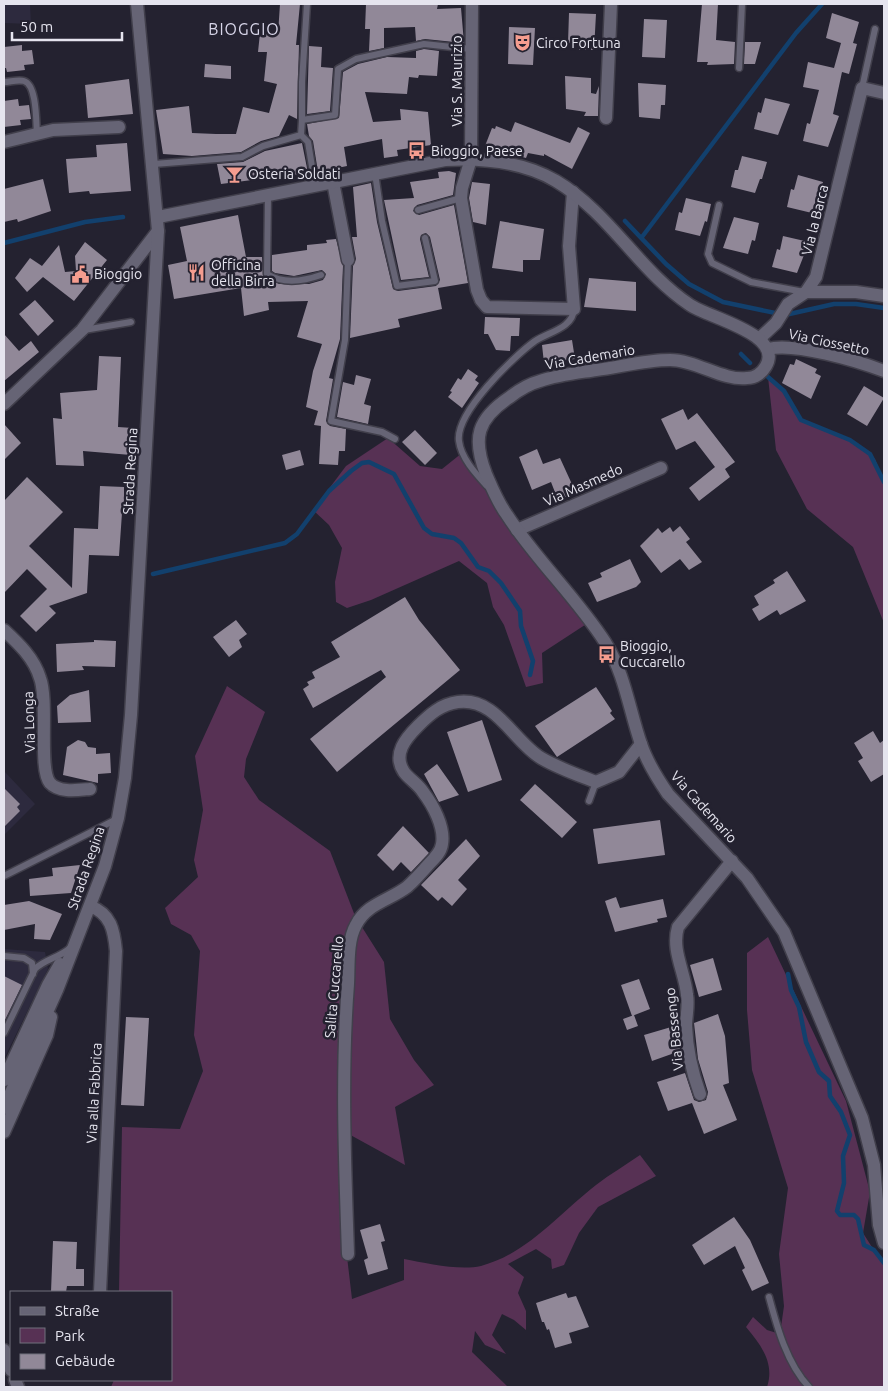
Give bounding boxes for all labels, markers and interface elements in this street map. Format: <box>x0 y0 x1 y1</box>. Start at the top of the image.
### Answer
scale bar <box>12 10 122 42</box>
text: 50 m <box>20 18 53 35</box>
district label: BIOGGIO <box>208 20 280 38</box>
theatre icon: Circo Fortuna <box>512 33 532 53</box>
street label: Via S. Maurizio <box>449 35 465 127</box>
place label: Circo Fortuna <box>536 35 621 51</box>
bus stop icon: Bioggio, Paese <box>407 141 427 161</box>
place label: Bioggio, Paese <box>431 143 523 159</box>
bar icon: Osteria Soldati <box>224 164 244 184</box>
place label: Osteria Soldati <box>248 166 341 182</box>
street label: Via la Barca <box>798 183 832 257</box>
place label: Officina della Birra <box>211 257 275 289</box>
restaurant icon: Officina della Birra <box>187 263 207 283</box>
public building icon: Bioggio <box>70 264 90 284</box>
place label: Bioggio <box>94 266 142 282</box>
street label: Via Ciossetto <box>787 326 871 358</box>
street label: Via Cademario <box>544 341 636 373</box>
street label: Strada Regina <box>120 427 140 515</box>
street label: Via Masmedo <box>541 460 625 510</box>
place label: Bioggio, Cuccarello <box>620 638 685 670</box>
bus stop icon: Bioggio, Cuccarello <box>596 644 616 664</box>
street label: Via Longa <box>20 691 38 753</box>
street label: Via Cademario <box>668 768 740 846</box>
street label: Strada Regina <box>64 824 108 912</box>
street label: Salita Cuccarello <box>322 935 346 1039</box>
street label: Via Bassengo <box>662 987 686 1071</box>
street label: Via alla Fabbrica <box>83 1042 105 1144</box>
legend <box>10 1291 172 1381</box>
text: Straße <box>55 1302 99 1319</box>
text: Park <box>55 1327 85 1344</box>
text: Gebäude <box>55 1352 115 1369</box>

